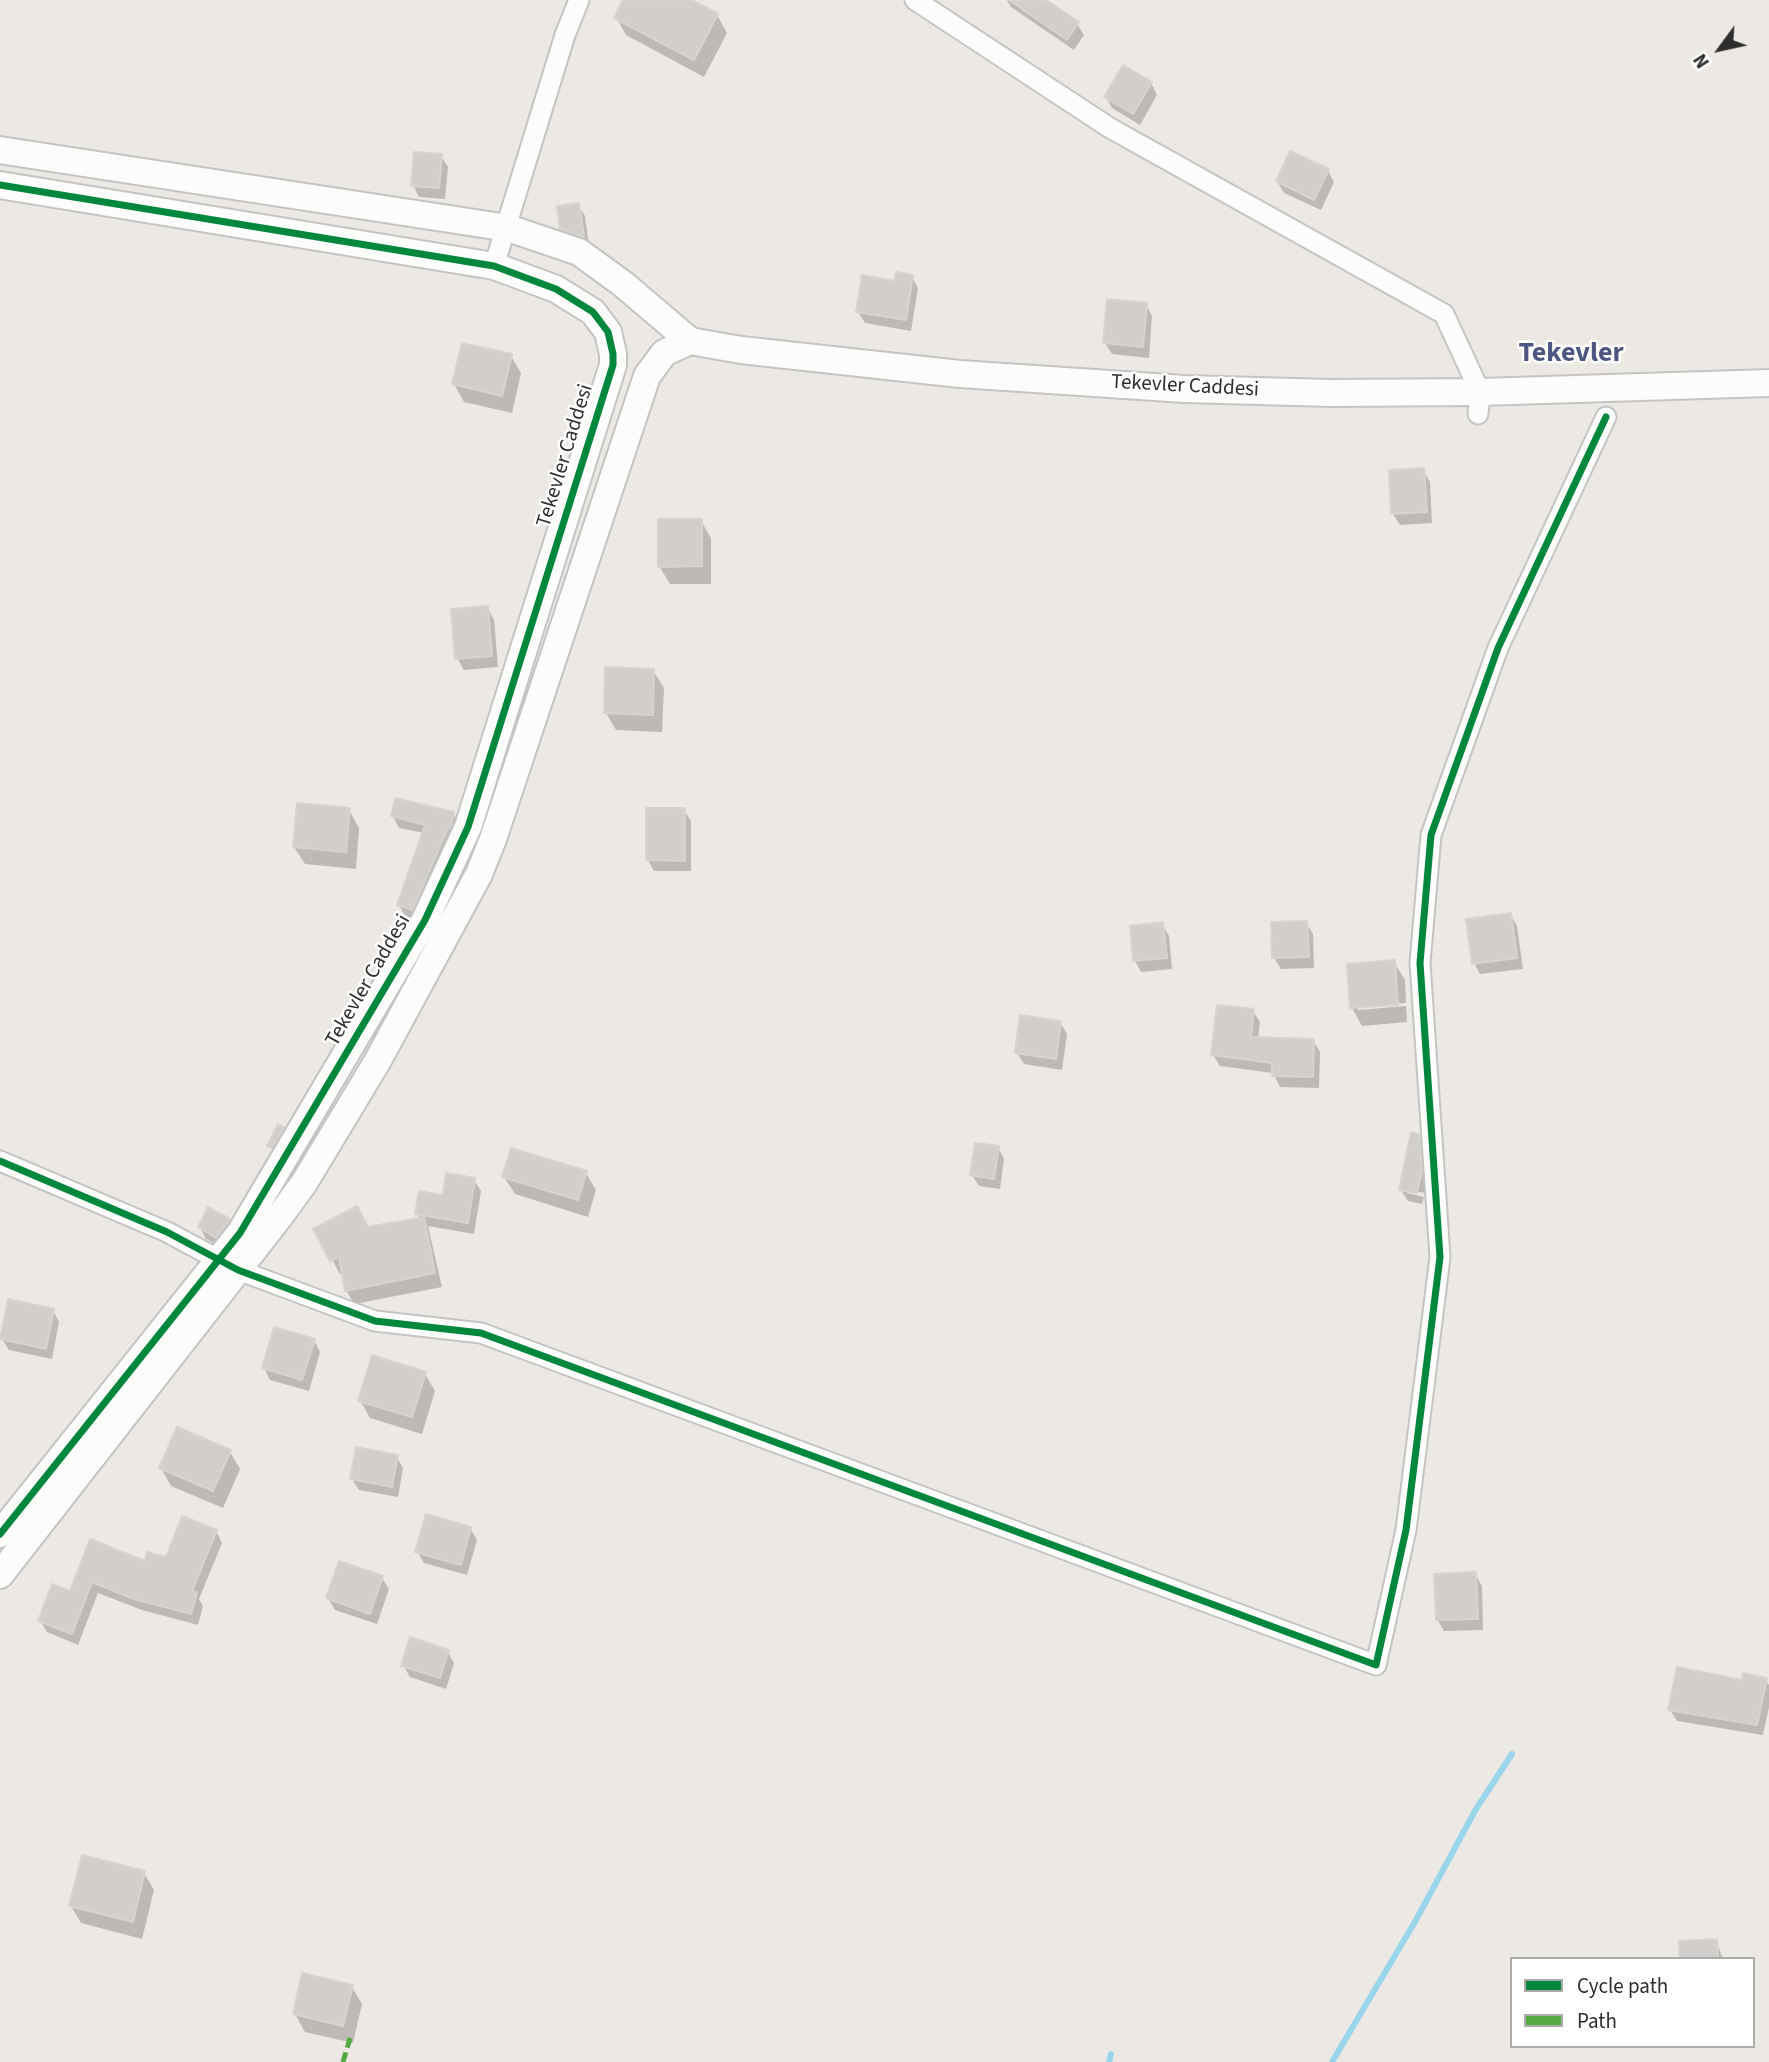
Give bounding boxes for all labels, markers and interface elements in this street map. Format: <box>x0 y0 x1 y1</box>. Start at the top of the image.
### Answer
north arrow <box>1685 14 1755 84</box>
text: N <box>1687 48 1717 73</box>
district label: Tekevler <box>1518 338 1624 372</box>
street label: Tekevler Caddesi <box>1110 371 1260 403</box>
street label: Tekevler Caddesi <box>532 381 600 531</box>
street label: Tekevler Caddesi <box>321 911 417 1051</box>
legend <box>1510 1957 1755 2048</box>
text: Cycle path <box>1577 1971 1668 2001</box>
text: Path <box>1577 2006 1617 2036</box>

